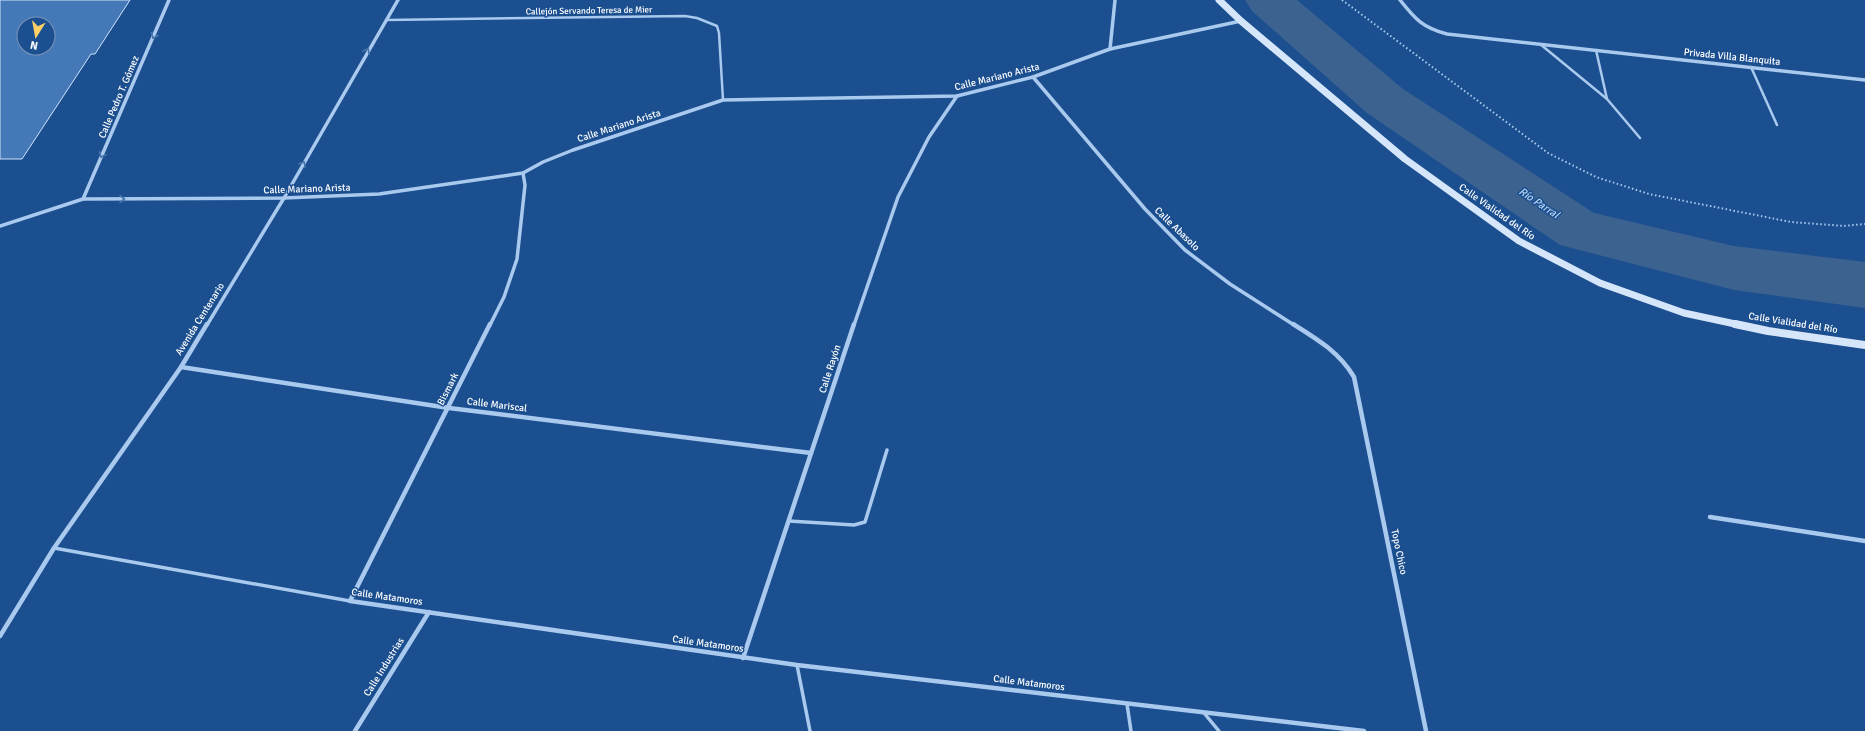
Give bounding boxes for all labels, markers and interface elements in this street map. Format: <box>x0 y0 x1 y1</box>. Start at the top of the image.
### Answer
street label: Callejón Servando Teresa de Mier <box>526 4 653 18</box>
north arrow <box>16 16 56 56</box>
one-way arrow <box>151 31 159 39</box>
text: N <box>29 38 39 52</box>
street label: Privada Villa Blanquita <box>1683 46 1781 68</box>
one-way arrow <box>363 48 370 55</box>
street label: Calle Pedro T. Gómez <box>96 53 142 140</box>
street label: Calle Mariano Arista <box>953 61 1041 93</box>
street label: Calle Mariano Arista <box>576 107 662 145</box>
one-way arrow <box>99 152 107 159</box>
one-way arrow <box>299 161 306 169</box>
street label: Calle Mariano Arista <box>263 181 351 197</box>
street label: Calle Vialidad del Río <box>1457 181 1537 243</box>
water label: Río Parral <box>1516 185 1562 222</box>
one-way arrow <box>119 195 125 203</box>
street label: Calle Abasolo <box>1152 205 1202 253</box>
street label: Avenida Centenario <box>173 281 227 357</box>
street label: Calle Vialidad del Río <box>1748 310 1838 336</box>
street label: Calle Rayón <box>817 343 843 395</box>
street label: Bismark <box>435 371 461 407</box>
street label: Calle Mariscal <box>466 395 528 415</box>
street label: Topo Chico <box>1388 528 1410 576</box>
street label: Calle Matamoros <box>351 586 424 608</box>
street label: Calle Matamoros <box>672 633 745 655</box>
street label: Calle Industrias <box>361 635 407 699</box>
street label: Calle Matamoros <box>993 673 1066 693</box>

